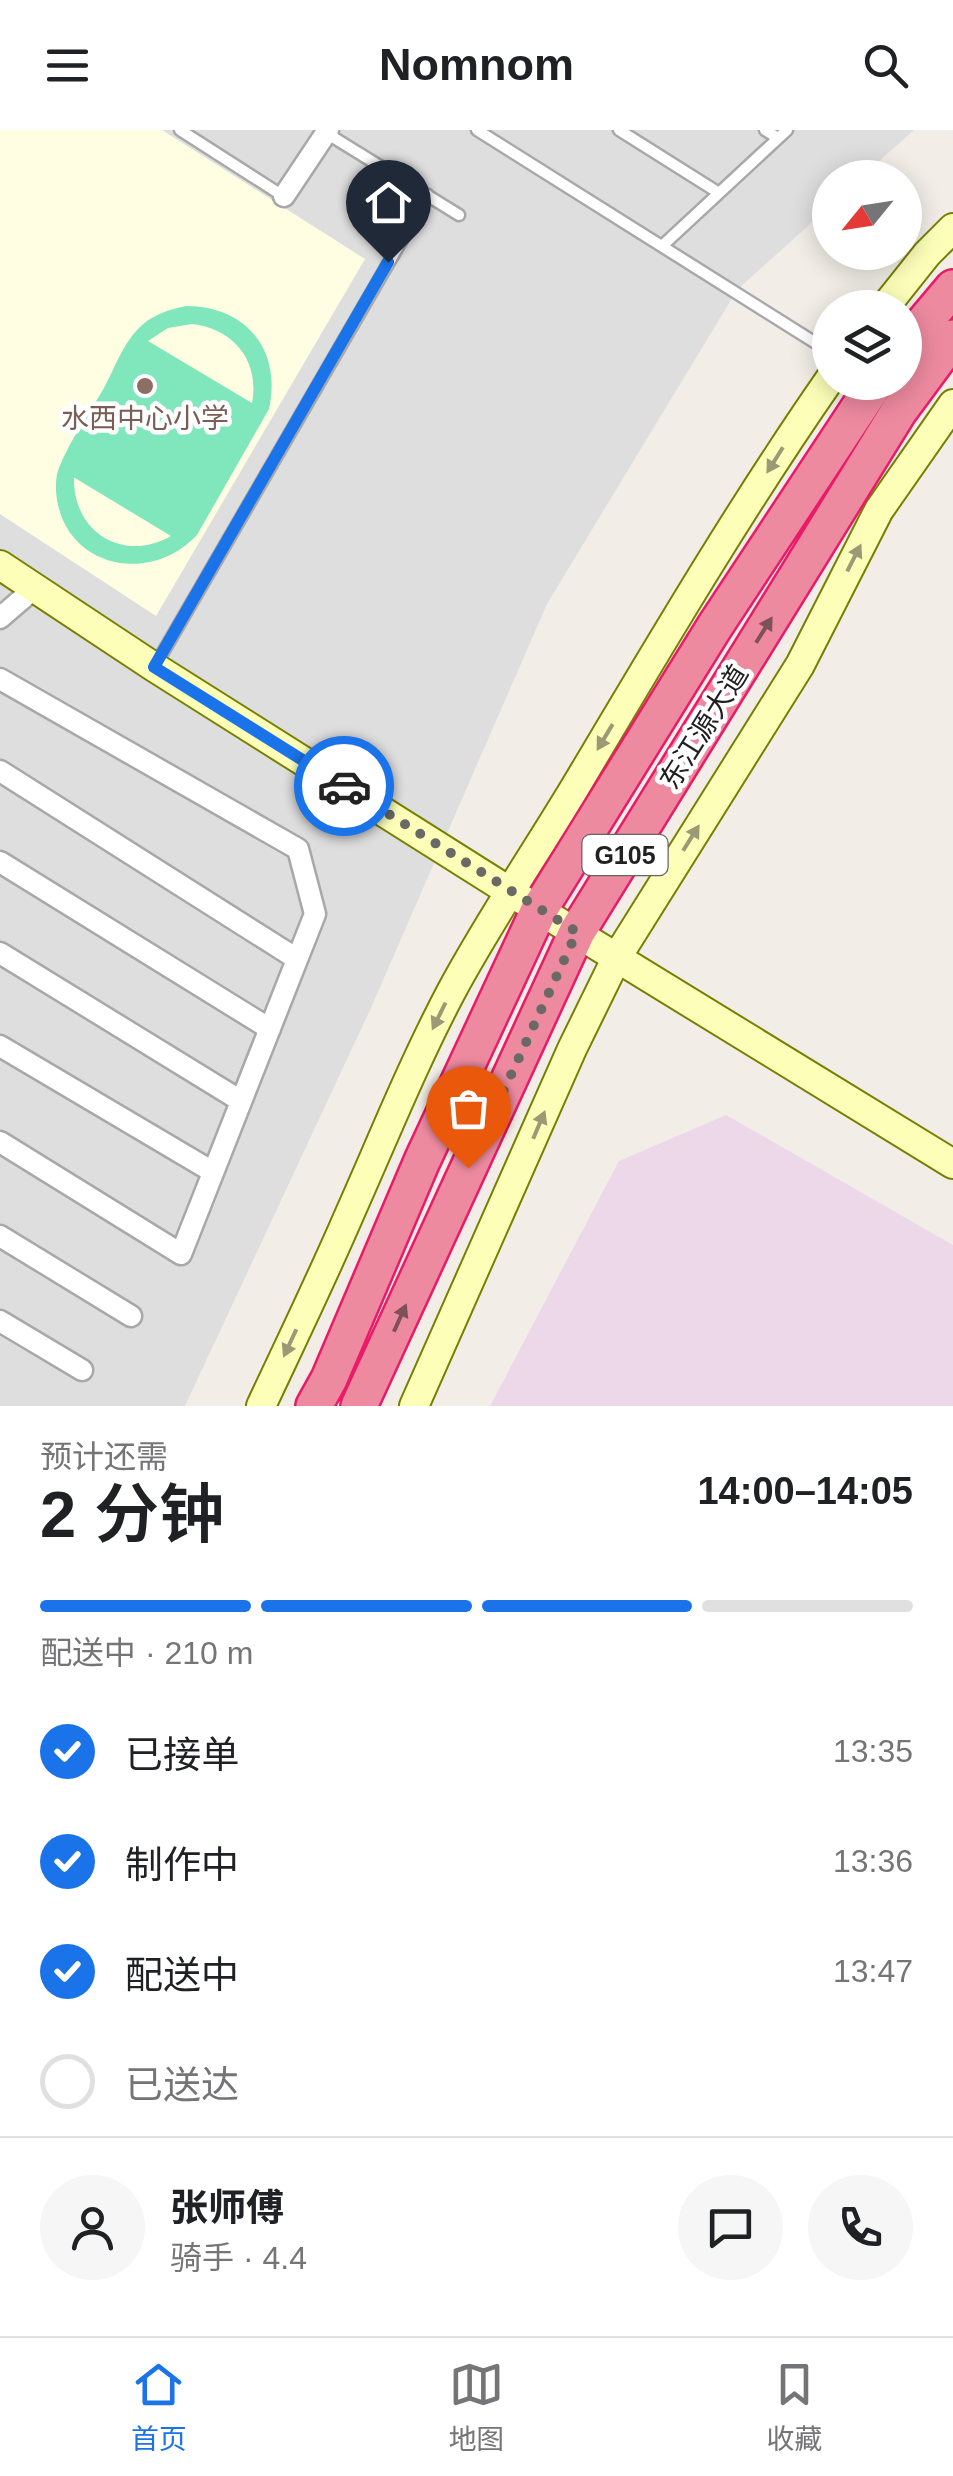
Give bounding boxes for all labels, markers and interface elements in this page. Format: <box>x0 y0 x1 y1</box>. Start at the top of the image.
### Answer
icon: menu <box>40 38 95 93</box>
icon: search <box>858 38 913 93</box>
text: Nomnom <box>379 39 574 90</box>
pin <box>346 160 431 263</box>
north arrow <box>812 160 922 270</box>
map controls <box>812 160 922 400</box>
icon: home <box>361 175 416 230</box>
button: layers <box>812 290 922 400</box>
marker: 水西中心小学 <box>134 375 156 397</box>
place label: 水西中心小学 <box>61 403 229 434</box>
one-way arrow <box>766 446 785 473</box>
one-way arrow <box>845 543 862 572</box>
one-way arrow <box>754 616 773 643</box>
street label: 东江源大道 <box>654 659 754 795</box>
one-way arrow <box>597 723 614 751</box>
courier <box>294 736 394 836</box>
icon: car <box>317 759 372 814</box>
one-way arrow <box>681 825 699 852</box>
road number: G105 <box>582 835 668 875</box>
one-way arrow <box>431 1002 448 1031</box>
pin <box>426 1066 511 1169</box>
icon: bag <box>441 1081 496 1136</box>
one-way arrow <box>531 1110 547 1140</box>
one-way arrow <box>392 1303 408 1333</box>
one-way arrow <box>281 1329 298 1358</box>
text: 预计还需 <box>40 1439 168 1475</box>
text: 14:00–14:05 <box>697 1470 913 1512</box>
text: 2 分钟 <box>40 1478 224 1551</box>
text: 配送中 · 210 m <box>40 1635 253 1671</box>
icon: check <box>40 1724 95 1779</box>
text: 13:35 <box>833 1733 913 1769</box>
text: 已接单 <box>125 1734 239 1776</box>
icon: check <box>40 1834 95 1889</box>
text: 13:36 <box>833 1843 913 1879</box>
text: 制作中 <box>125 1844 239 1886</box>
icon: check <box>40 1944 95 1999</box>
text: 13:47 <box>833 1953 913 1989</box>
text: 配送中 <box>125 1954 239 1996</box>
text: 已送达 <box>125 2064 239 2106</box>
button: person <box>40 2175 145 2280</box>
button: chat <box>678 2175 783 2280</box>
button: phone <box>808 2175 913 2280</box>
text: 张师傅 <box>170 2187 284 2229</box>
text: 骑手 · 4.4 <box>170 2240 307 2276</box>
tab: 首页 <box>131 2357 187 2457</box>
tab: 地图 <box>448 2357 504 2457</box>
tab: 收藏 <box>766 2357 822 2457</box>

